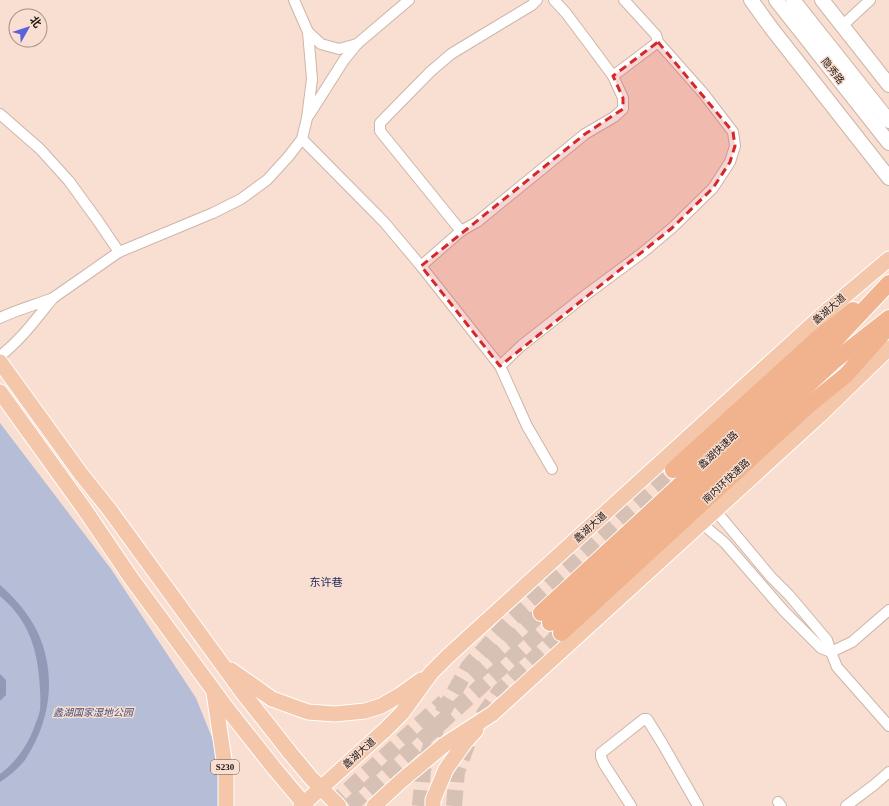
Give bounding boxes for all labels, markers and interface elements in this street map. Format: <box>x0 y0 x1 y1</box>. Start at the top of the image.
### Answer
north arrow <box>8 8 48 48</box>
text: 北 <box>28 14 44 30</box>
street label: 隐秀路 <box>819 56 847 86</box>
street label: 蠡湖大道 <box>810 292 848 326</box>
street label: 蠡湖快速路 <box>696 429 740 471</box>
street label: 南内环快速路 <box>700 457 752 505</box>
street label: 蠡湖大道 <box>571 510 609 544</box>
district label: 东许巷 <box>310 576 343 588</box>
park label: 蠡湖国家湿地公园 <box>53 707 135 718</box>
street label: 蠡湖大道 <box>340 736 378 770</box>
road number: S230 <box>211 760 239 774</box>

